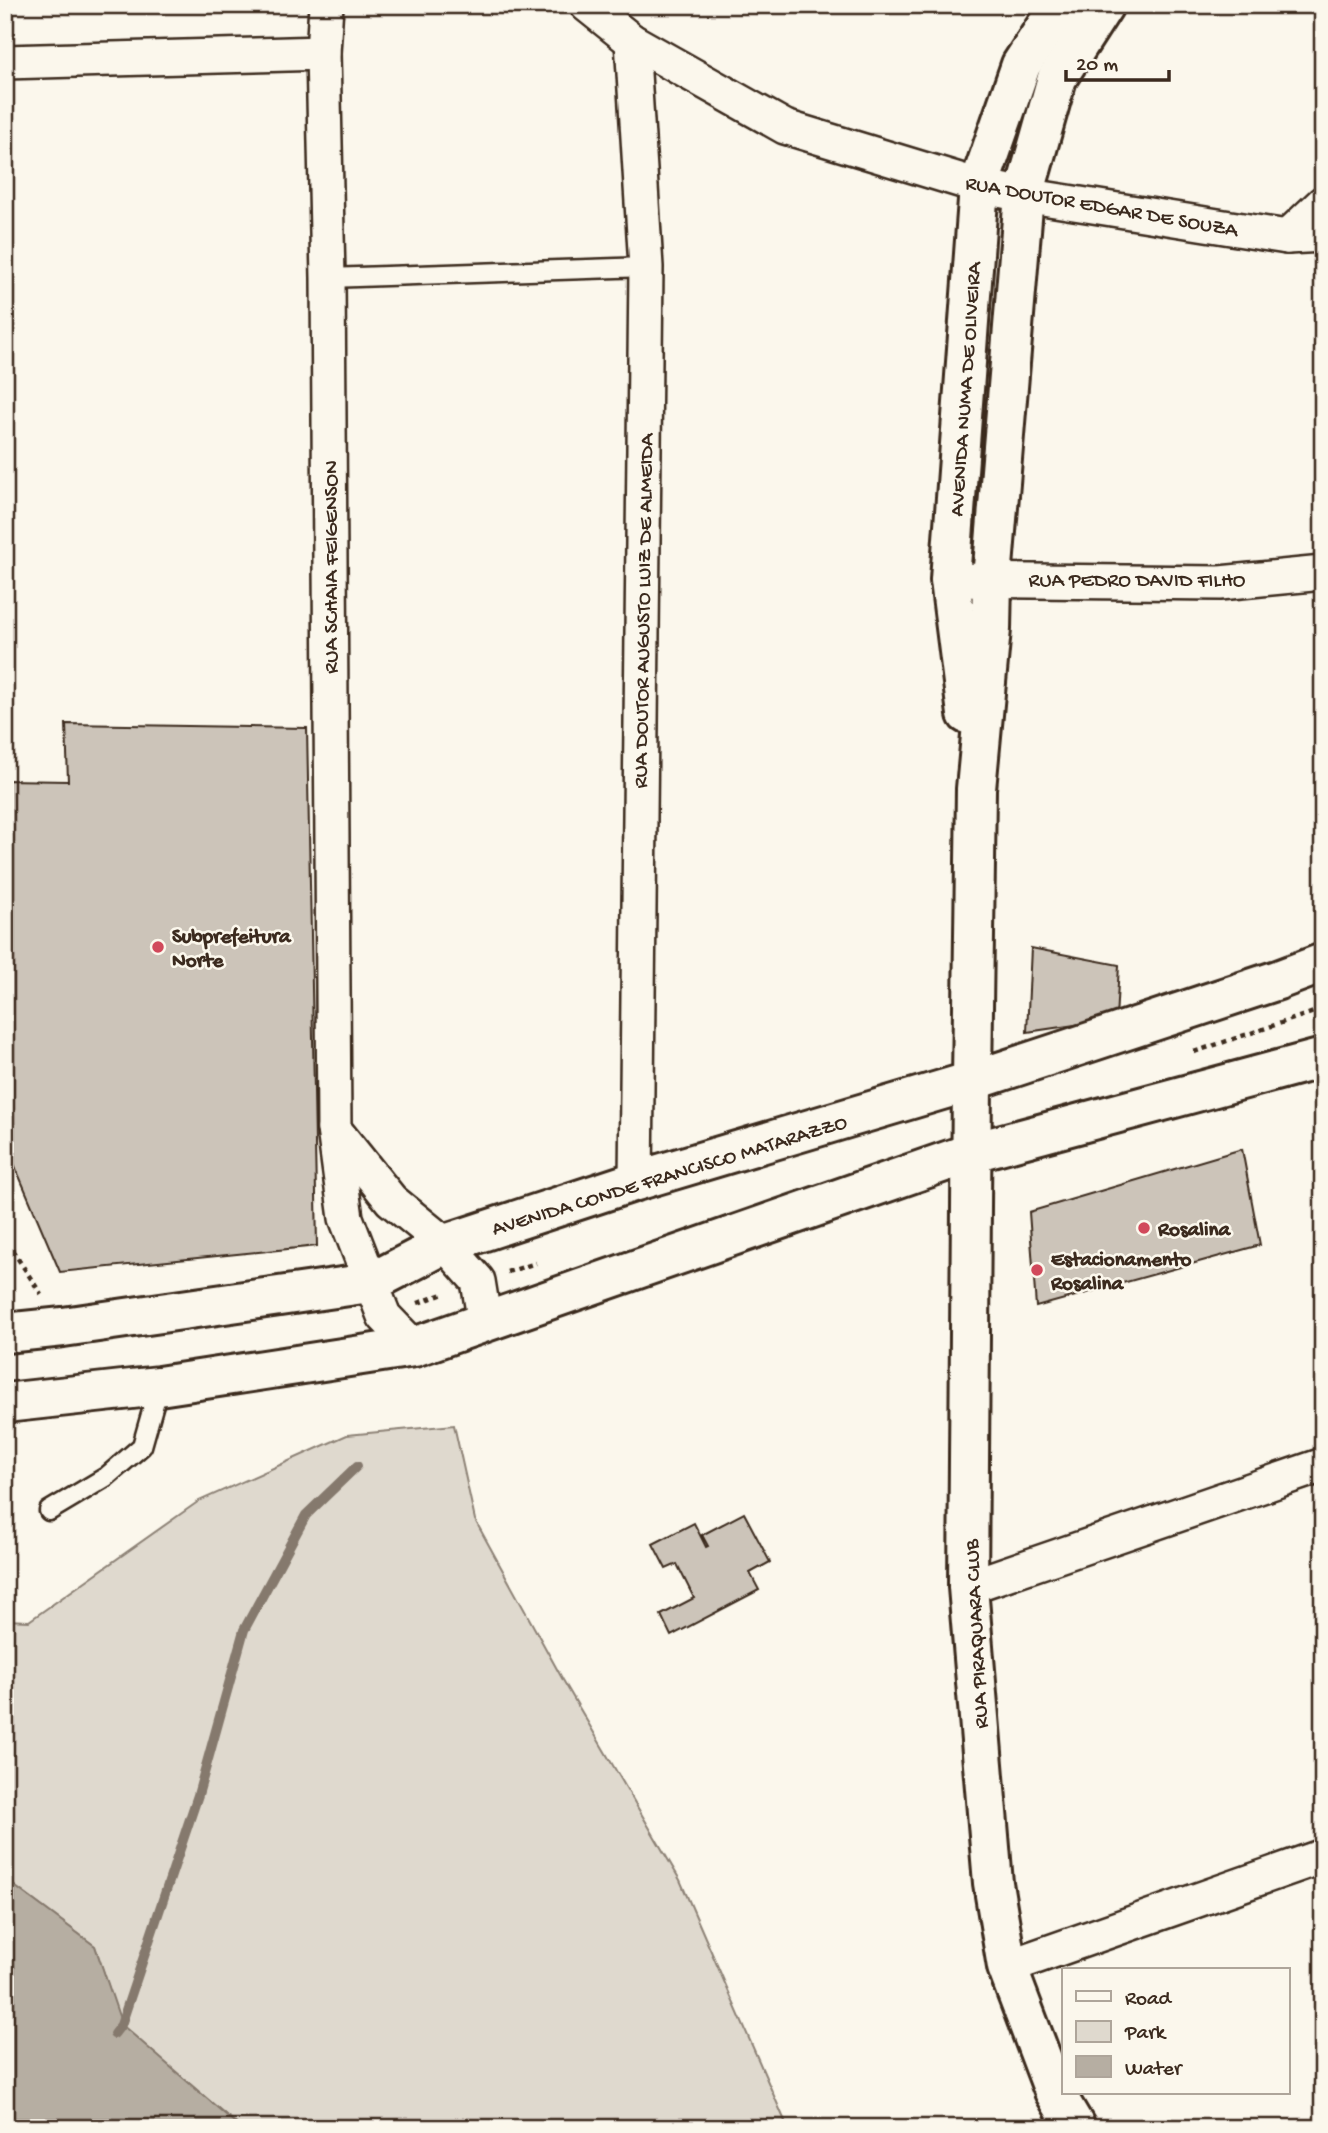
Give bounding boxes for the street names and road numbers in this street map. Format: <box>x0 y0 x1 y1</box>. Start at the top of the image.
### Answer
street label: RUA DOUTOR EDGAR DE SOUZA <box>963 172 1241 245</box>
street label: AVENIDA NUMA DE OLIVEIRA <box>946 260 989 517</box>
street label: RUA DOUTOR AUGUSTO LUIZ DE ALMEIDA <box>630 432 661 789</box>
street label: RUA SCHAIA FEIGENSON <box>321 460 346 674</box>
street label: RUA PEDRO DAVID FILHO <box>1028 570 1246 595</box>
street label: AVENIDA CONDE FRANCISCO MATARAZZO <box>489 1111 851 1243</box>
street label: RUA PIRAQUARA CLUB <box>961 1537 996 1729</box>

